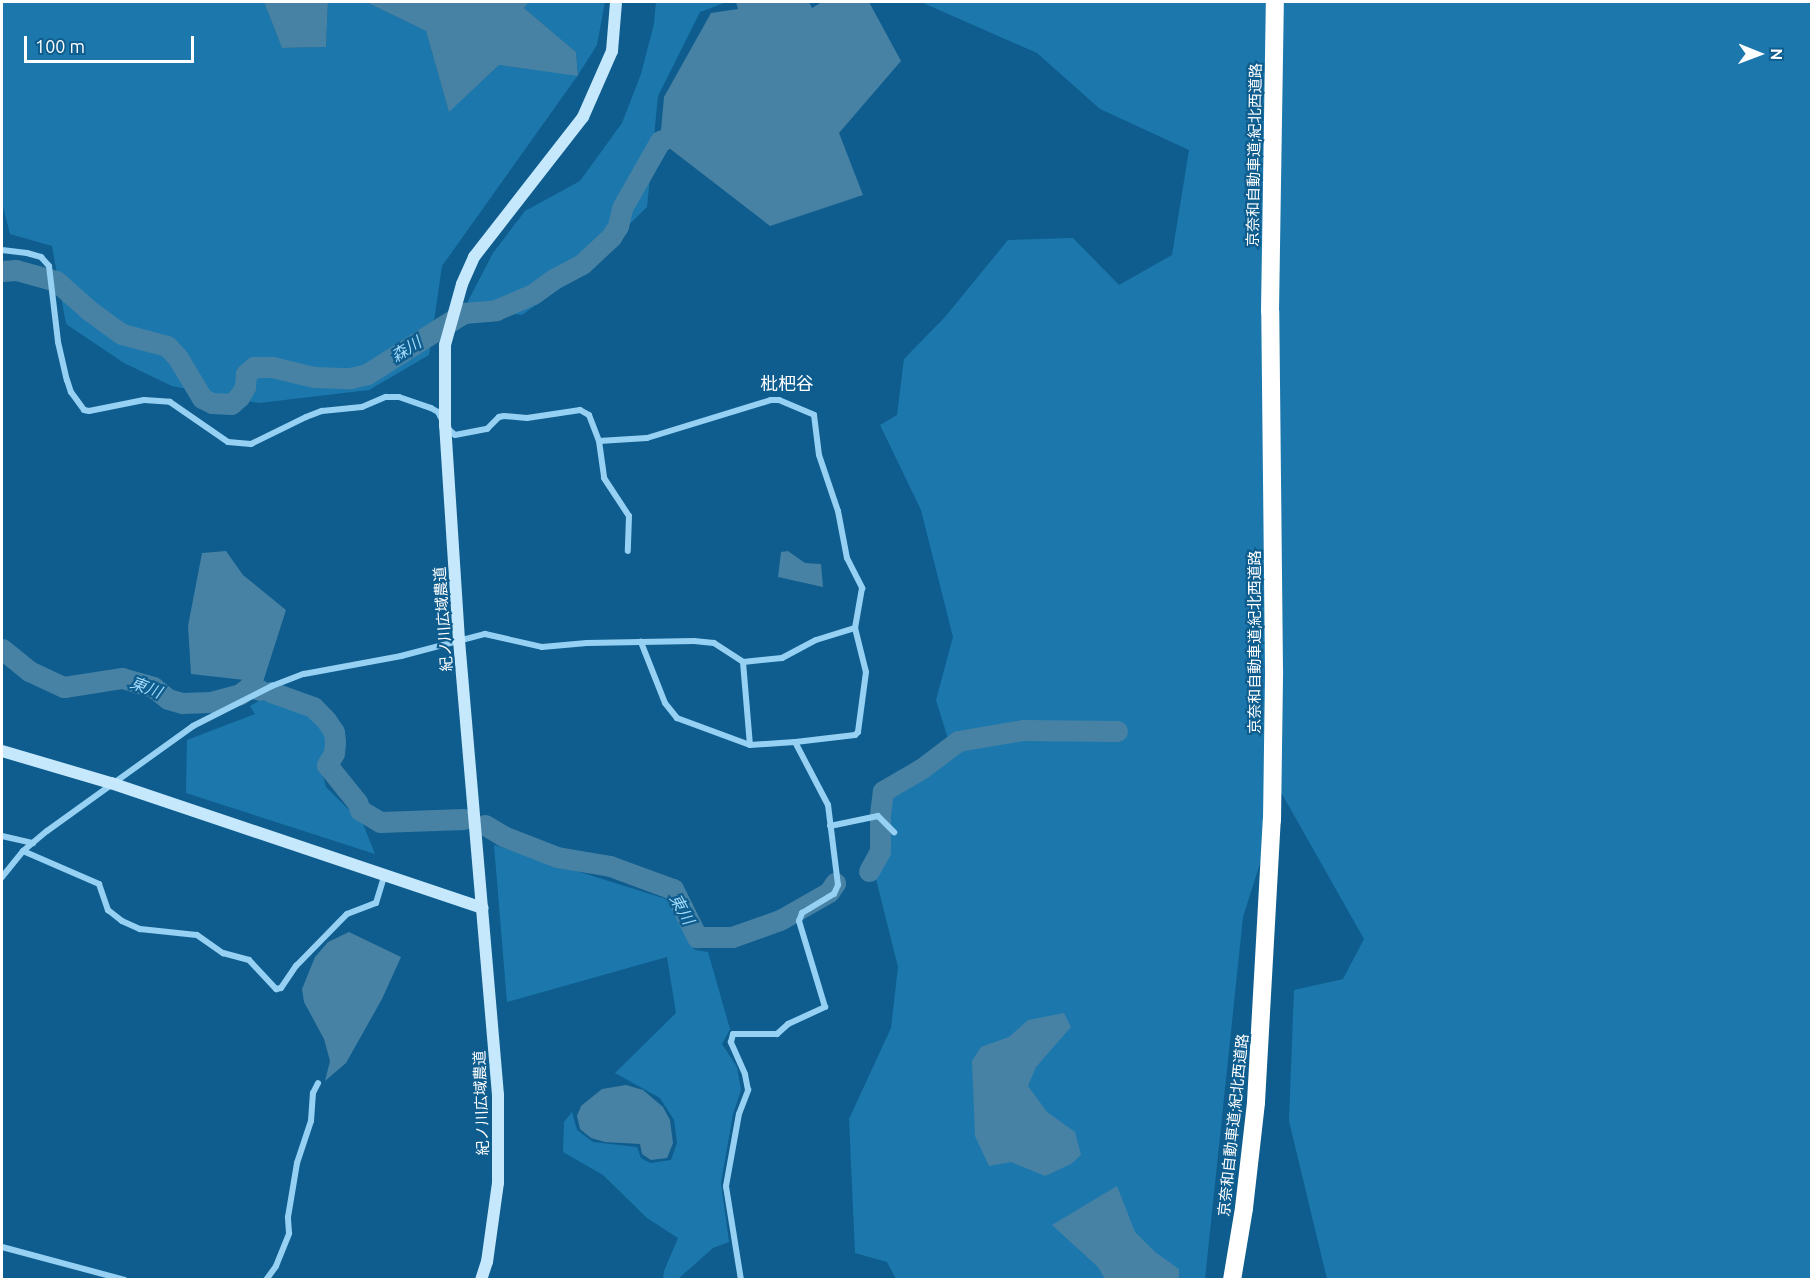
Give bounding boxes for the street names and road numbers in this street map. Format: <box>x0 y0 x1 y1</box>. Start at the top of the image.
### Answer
street label: 京奈和自動車道;紀北西道路 <box>1243 63 1265 247</box>
street label: 京奈和自動車道;紀北西道路 <box>1246 550 1264 734</box>
street label: 紀ノ川広域農道 <box>430 566 456 672</box>
street label: 京奈和自動車道;紀北西道路 <box>1214 1033 1252 1217</box>
street label: 紀ノ川広域農道 <box>470 1050 492 1156</box>

